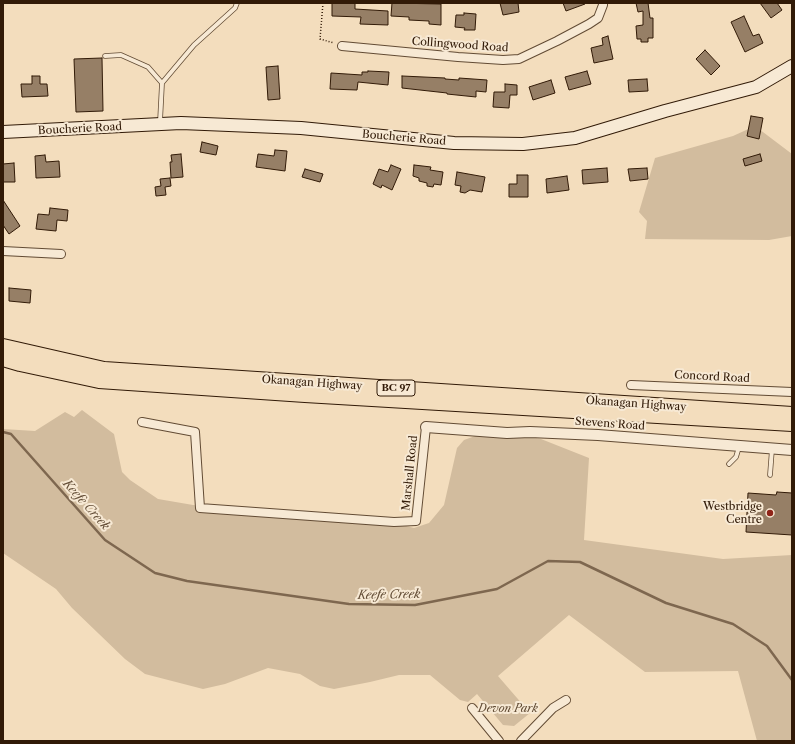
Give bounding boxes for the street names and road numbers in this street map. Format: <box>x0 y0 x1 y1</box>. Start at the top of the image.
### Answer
street label: Collingwood Road <box>411 35 509 55</box>
street label: Boucherie Road <box>38 120 122 138</box>
street label: Boucherie Road <box>361 128 447 148</box>
street label: Concord Road <box>674 368 750 386</box>
street label: Okanagan Highway <box>261 373 363 393</box>
road number: BC 97 <box>377 380 415 396</box>
street label: Okanagan Highway <box>585 394 687 414</box>
street label: Stevens Road <box>575 415 645 433</box>
street label: Marshall Road <box>399 435 421 511</box>

